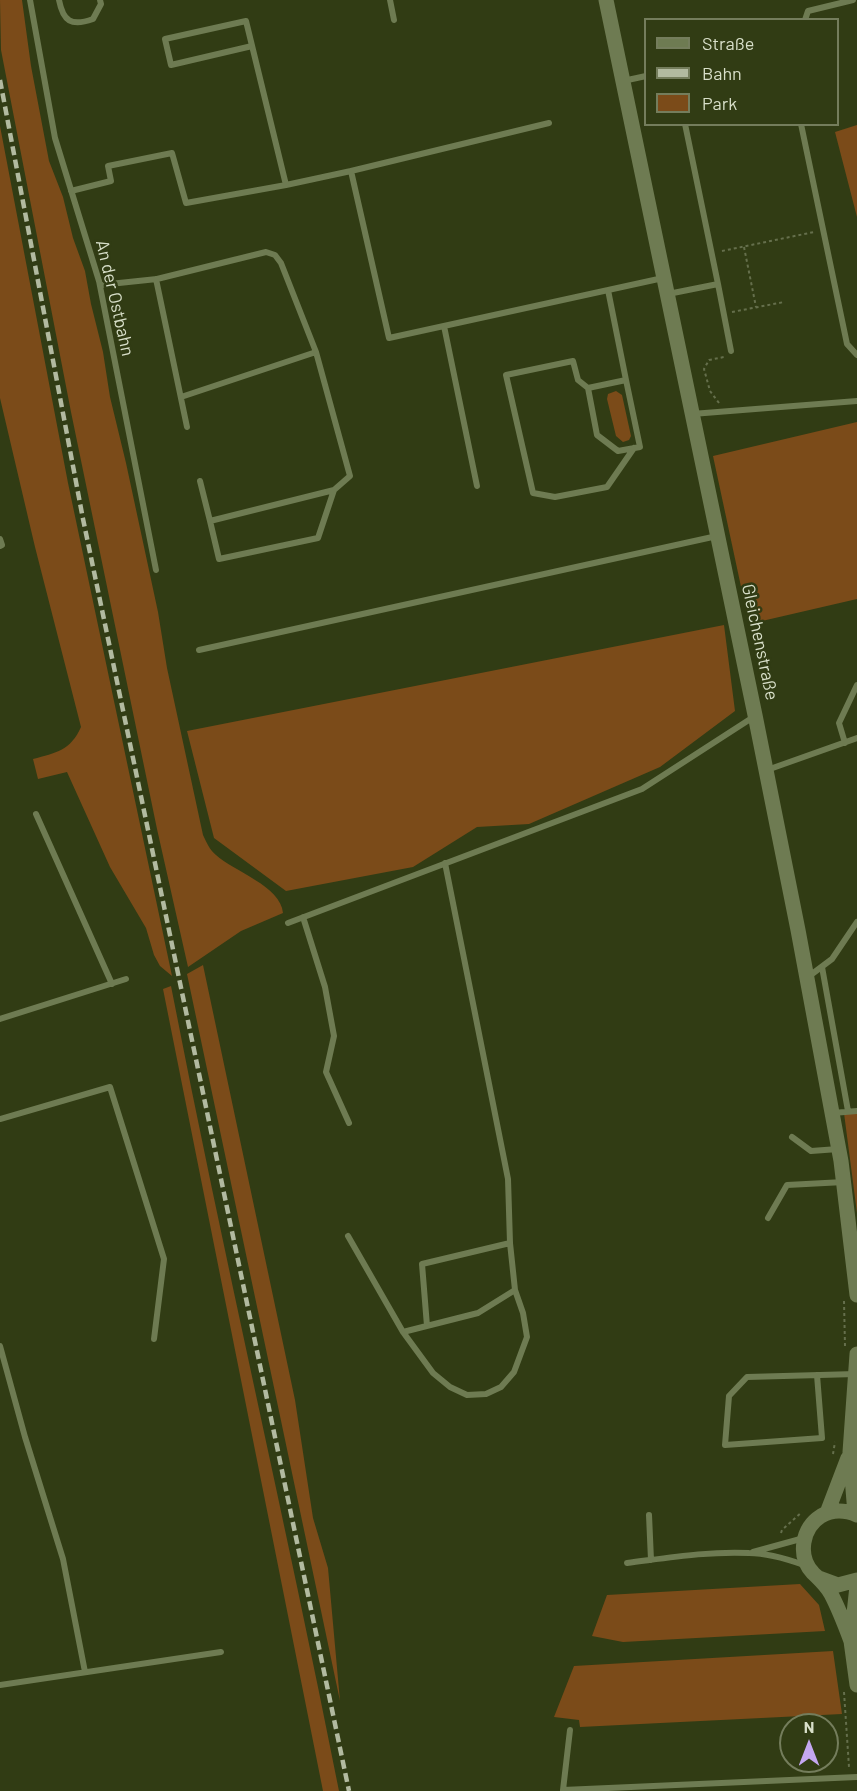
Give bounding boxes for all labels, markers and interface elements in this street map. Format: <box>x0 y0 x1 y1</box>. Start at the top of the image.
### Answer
legend <box>644 18 839 126</box>
text: Straße <box>702 32 754 54</box>
text: Bahn <box>702 62 742 84</box>
text: Park <box>702 92 737 114</box>
street label: An der Ostbahn <box>91 238 139 358</box>
street label: Gleichenstraße <box>737 582 783 702</box>
north arrow <box>779 1713 839 1773</box>
text: N <box>804 1717 814 1736</box>

